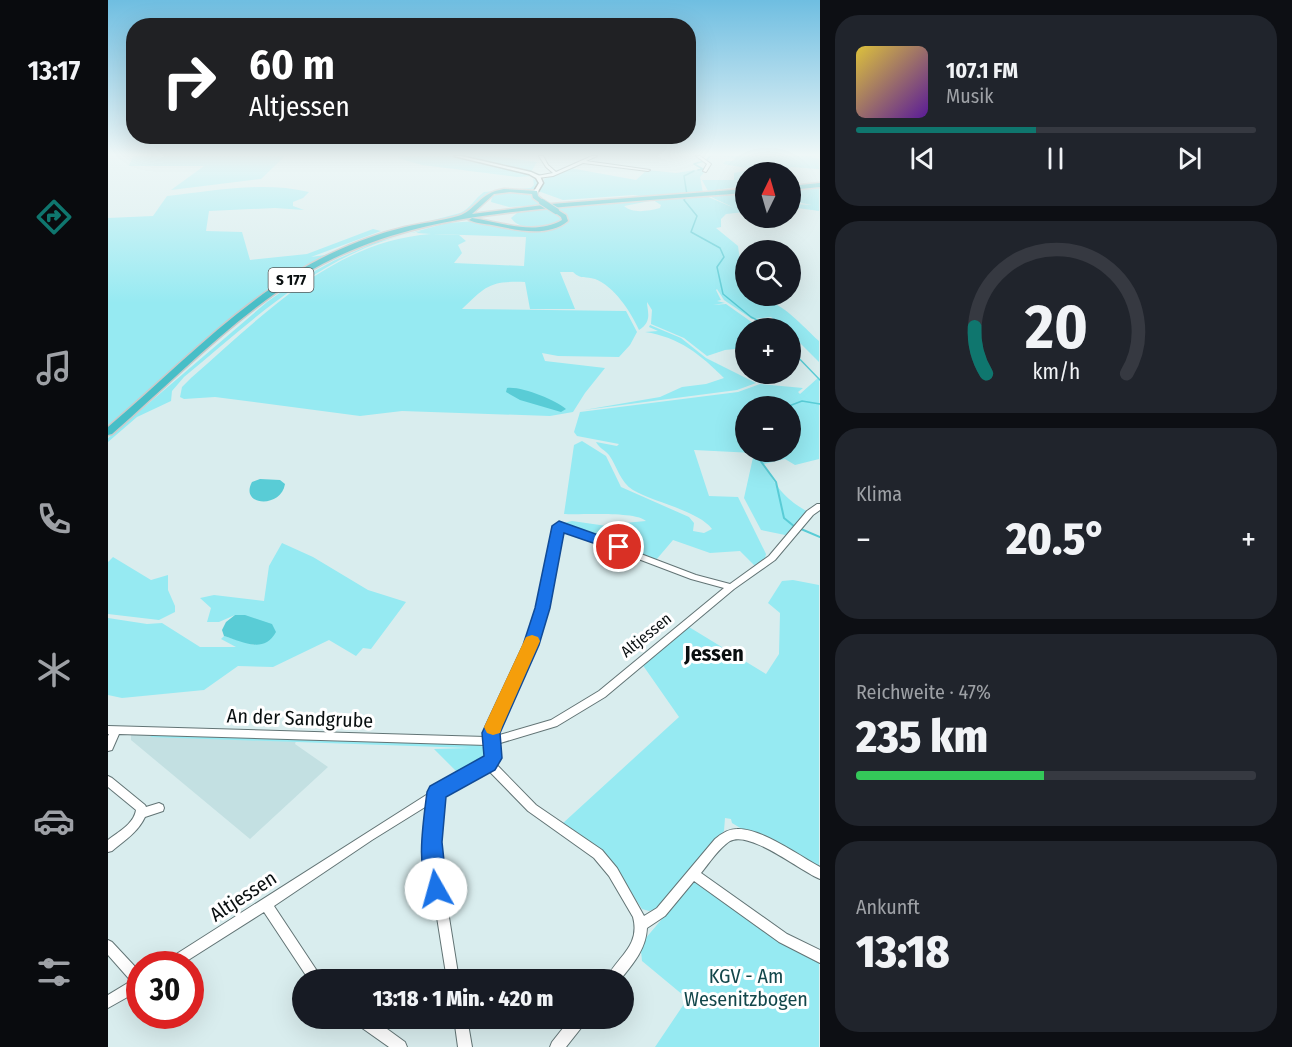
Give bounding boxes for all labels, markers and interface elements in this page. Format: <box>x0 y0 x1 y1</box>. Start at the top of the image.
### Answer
text: 60 m <box>249 40 335 90</box>
icon: right <box>150 42 228 120</box>
text: 13:17 <box>28 55 80 87</box>
text: 107.1 FM <box>946 57 1018 84</box>
text: Musik <box>946 84 994 108</box>
text: Altjessen <box>249 91 350 123</box>
icon: previous <box>906 142 939 175</box>
icon: pause <box>1039 142 1072 175</box>
icon: next <box>1173 142 1206 175</box>
north arrow <box>735 162 801 228</box>
map controls <box>735 162 801 462</box>
icon: directions <box>33 196 75 238</box>
button: search <box>735 240 801 306</box>
road number: S 177 <box>268 268 314 292</box>
text: 20 <box>1024 290 1087 365</box>
button: + <box>735 318 801 384</box>
icon: music <box>33 347 75 389</box>
text: km/h <box>1032 360 1080 386</box>
button: − <box>735 396 801 462</box>
text: Klima <box>856 482 902 506</box>
icon: phone <box>33 498 75 540</box>
text: 20.5° <box>1006 512 1106 566</box>
text: − <box>856 520 871 560</box>
text: + <box>1241 520 1256 560</box>
pin <box>593 521 644 572</box>
icon: arrive <box>602 530 635 563</box>
street label: Altjessen <box>617 609 675 661</box>
district label: Jessen <box>683 640 744 667</box>
icon: climate <box>33 649 75 691</box>
text: Reichweite · 47% <box>856 680 991 704</box>
street label: An der Sandgrube <box>226 703 374 733</box>
text: 235 km <box>856 710 988 764</box>
icon: car <box>33 800 75 842</box>
position arrow <box>404 857 468 921</box>
street label: Altjessen <box>205 866 281 926</box>
text: Ankunft <box>856 895 920 919</box>
text: 13:18 <box>856 925 950 979</box>
icon: filters <box>33 951 75 993</box>
speed limit sign: 30 <box>126 951 204 1029</box>
park label: KGV - Am Wesenitzbogen <box>684 964 808 1011</box>
text: 13:18 · 1 Min. · 420 m <box>373 985 553 1012</box>

